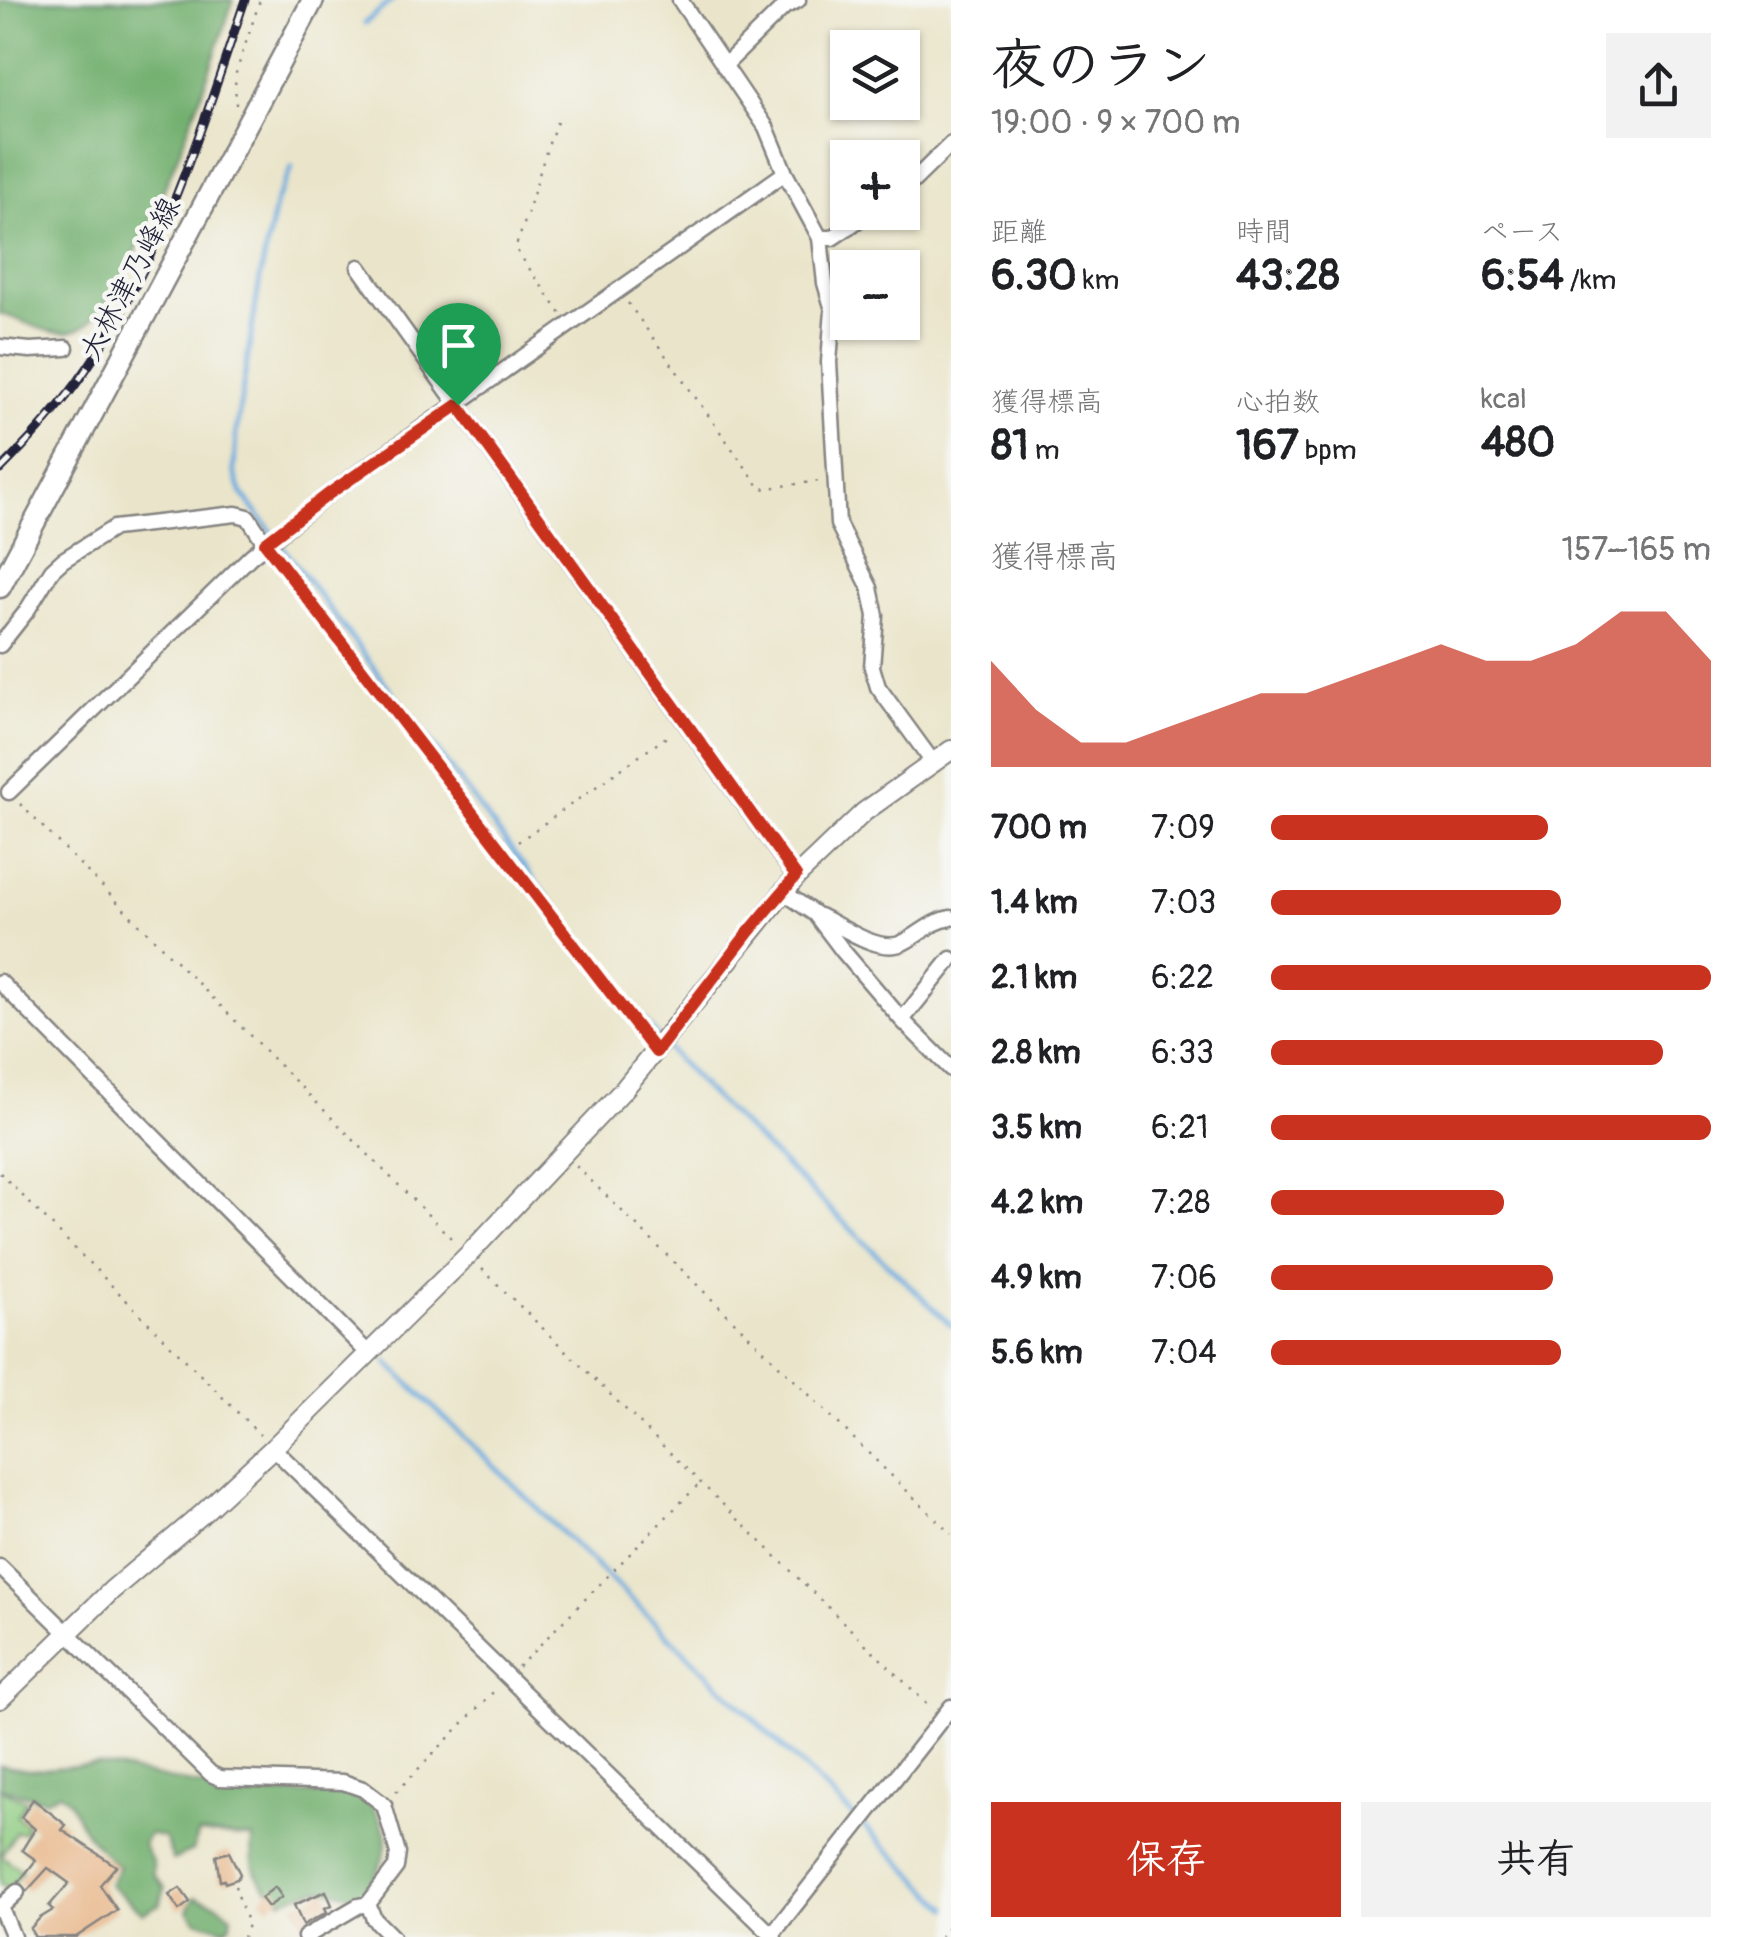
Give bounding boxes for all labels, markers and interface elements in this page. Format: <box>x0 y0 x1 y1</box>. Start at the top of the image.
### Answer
map controls <box>830 30 920 340</box>
button: layers <box>830 30 920 120</box>
text: 夜のラン <box>991 31 1211 100</box>
button: share <box>1606 33 1711 138</box>
text: 19:00 · 9 × 700 m <box>991 103 1240 143</box>
button: + <box>830 140 920 230</box>
street label: 大林津乃峰線 <box>71 191 189 367</box>
text: 距離 <box>991 215 1047 250</box>
text: 時間 <box>1236 215 1292 250</box>
text: ペース <box>1481 215 1563 250</box>
button: − <box>830 250 920 340</box>
text: 6.30 <box>991 250 1077 302</box>
text: 43:28 <box>1236 250 1340 302</box>
text: 6:54 <box>1481 250 1564 302</box>
text: km <box>1077 263 1119 298</box>
text: /km <box>1564 263 1616 298</box>
pin <box>416 303 501 406</box>
icon: arrive <box>431 318 486 373</box>
text: kcal <box>1481 382 1527 417</box>
text: 獲得標高 <box>991 385 1103 420</box>
text: 心拍数 <box>1236 385 1320 420</box>
text: 480 <box>1481 417 1555 469</box>
text: 81 <box>991 420 1029 472</box>
text: 167 <box>1236 420 1299 472</box>
text: m <box>1029 433 1060 468</box>
text: bpm <box>1299 433 1357 468</box>
text: 157–165 m <box>1562 530 1711 570</box>
text: 獲得標高 <box>991 537 1119 577</box>
text: 700 m <box>991 808 1087 848</box>
text: 7:09 <box>1151 808 1215 848</box>
text: 1.4 km <box>991 883 1078 923</box>
text: 7:03 <box>1151 883 1216 923</box>
text: 2.1 km <box>991 958 1077 998</box>
text: 6:22 <box>1151 958 1214 998</box>
text: 2.8 km <box>991 1033 1081 1073</box>
text: 6:33 <box>1151 1033 1214 1073</box>
text: 3.5 km <box>991 1108 1082 1148</box>
text: 6:21 <box>1151 1108 1209 1148</box>
text: 4.2 km <box>991 1183 1083 1223</box>
text: 7:28 <box>1151 1183 1211 1223</box>
text: 4.9 km <box>991 1258 1082 1298</box>
text: 7:06 <box>1151 1258 1217 1298</box>
text: 5.6 km <box>991 1333 1083 1373</box>
text: 7:04 <box>1151 1333 1217 1373</box>
button: 保存 <box>991 1802 1341 1917</box>
button: 共有 <box>1361 1802 1711 1917</box>

